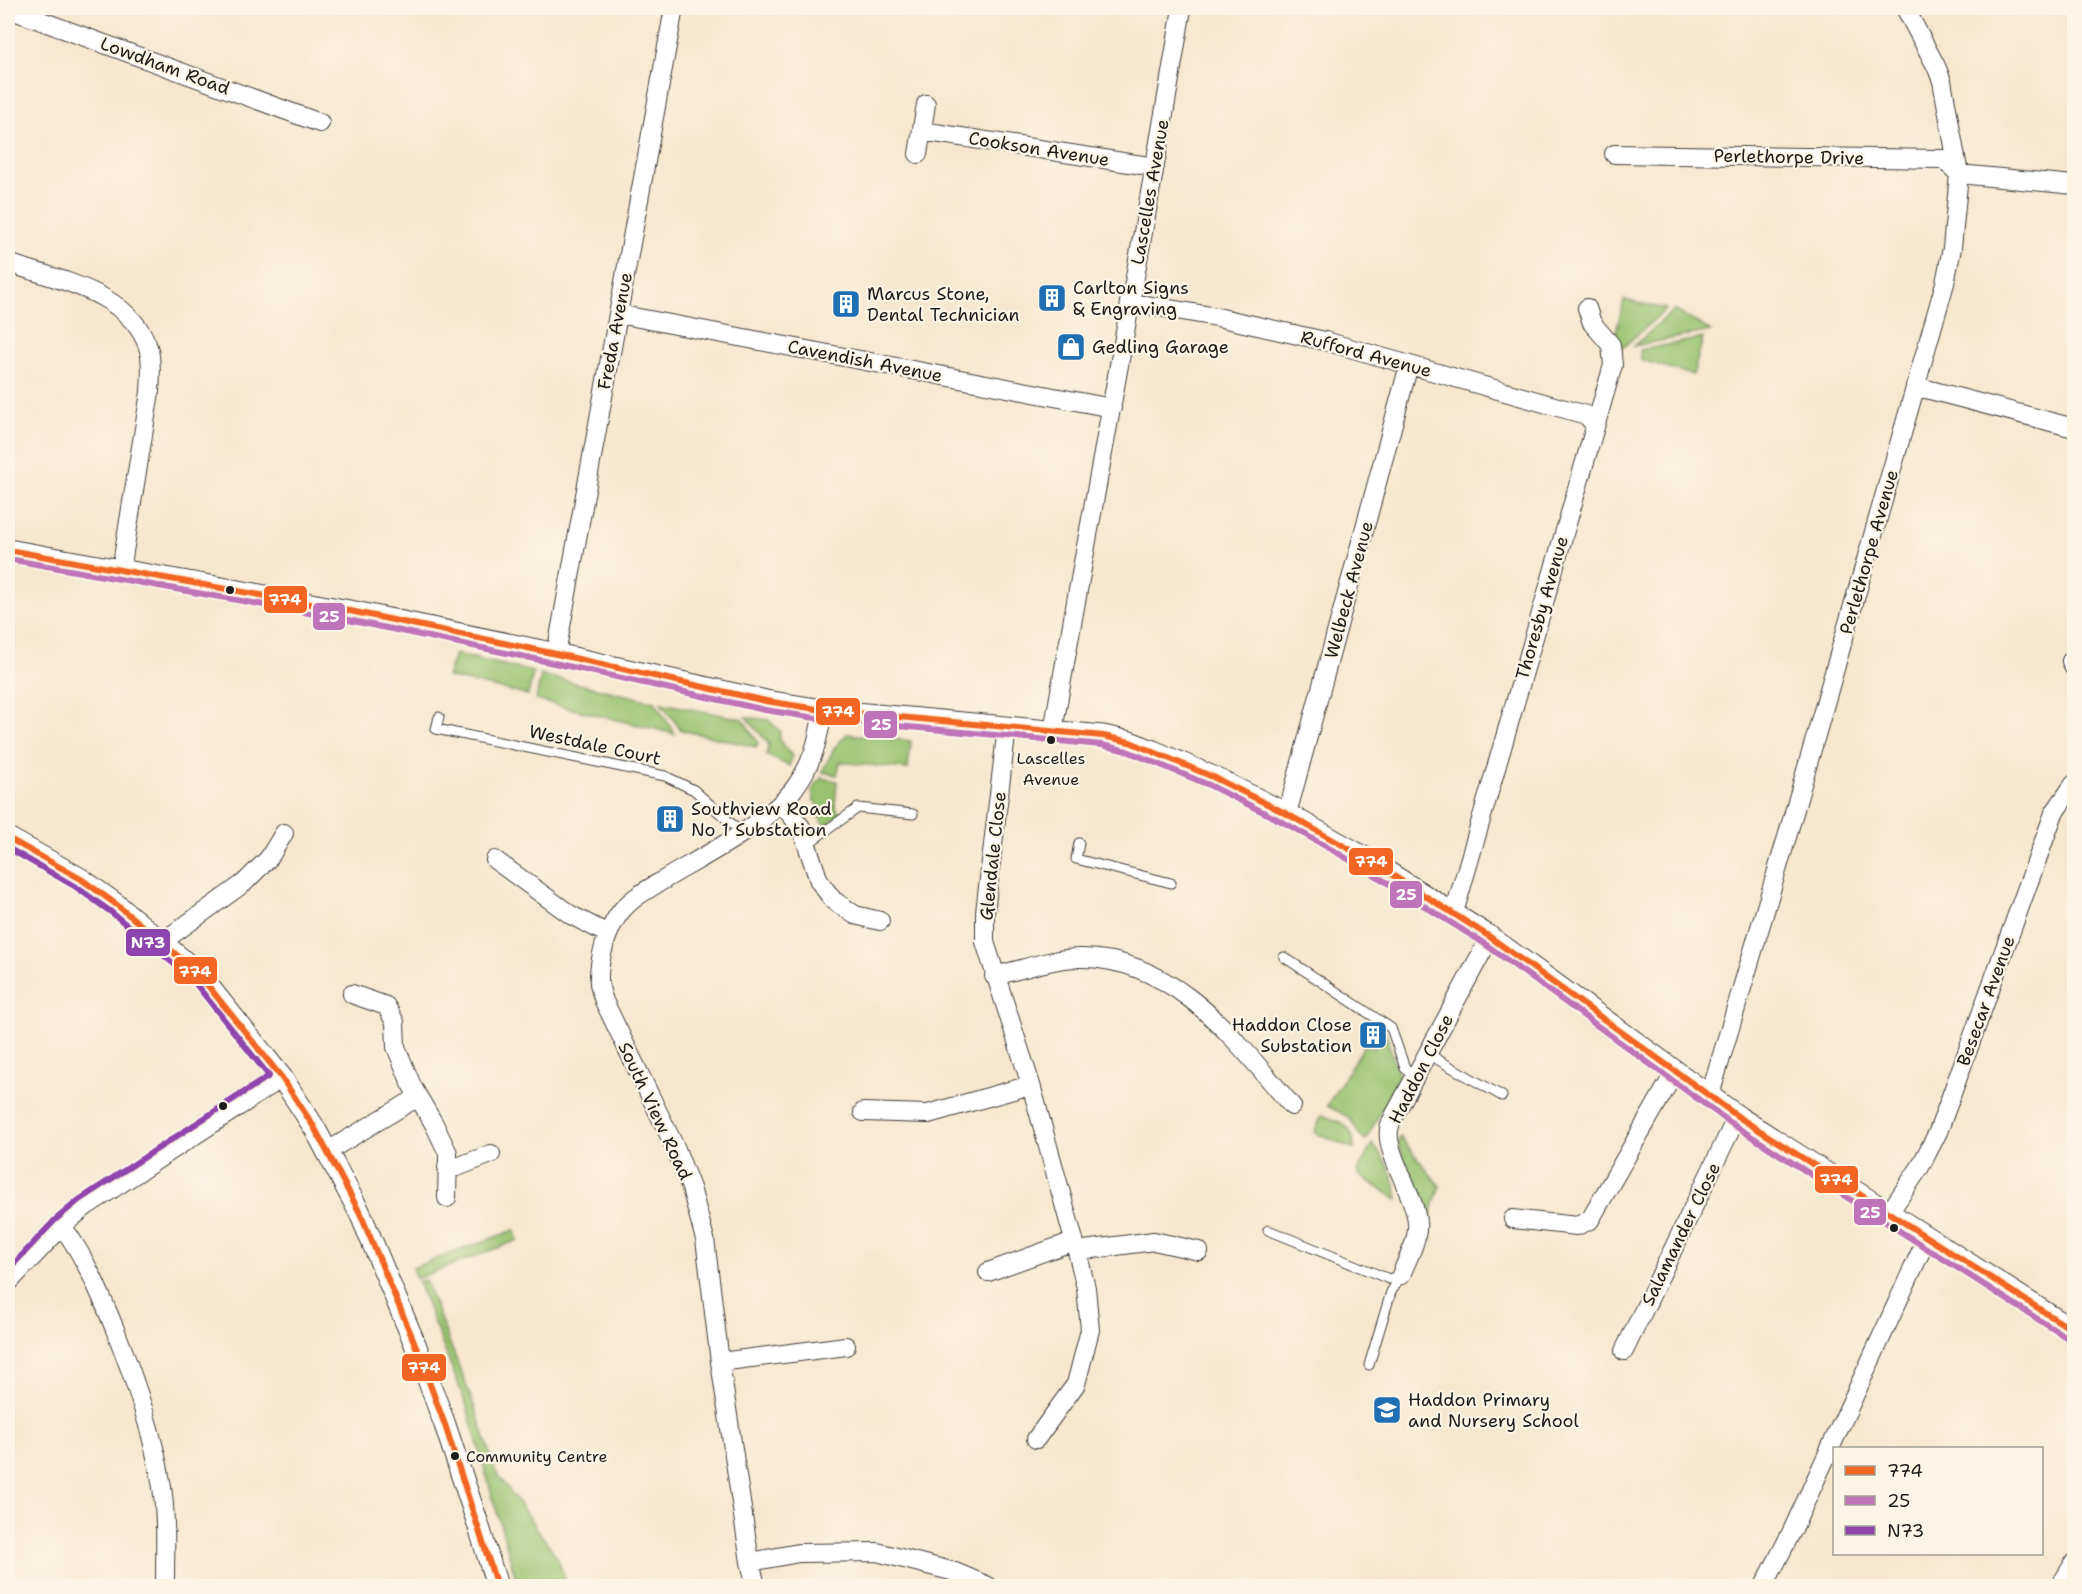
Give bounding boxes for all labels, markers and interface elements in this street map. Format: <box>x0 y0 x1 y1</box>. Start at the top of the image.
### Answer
street label: Lowdham Road <box>97 31 233 101</box>
street label: Lascelles Avenue <box>1125 117 1175 267</box>
street label: Cookson Avenue <box>967 126 1111 172</box>
street label: Perlethorpe Drive <box>1713 144 1865 170</box>
street label: Freda Avenue <box>592 270 638 392</box>
place label: Carlton Signs & Engraving <box>1073 276 1189 321</box>
place label: Marcus Stone, Dental Technician <box>867 282 1020 327</box>
building icon: Carlton Signs & Engraving <box>1036 282 1068 314</box>
building icon: Marcus Stone, Dental Technician <box>830 288 862 320</box>
street label: Rufford Avenue <box>1298 325 1434 383</box>
shop icon: Gedling Garage <box>1055 331 1087 363</box>
street label: Cavendish Avenue <box>786 334 944 388</box>
place label: Gedling Garage <box>1092 335 1229 359</box>
street label: Perlethorpe Avenue <box>1834 467 1904 637</box>
street label: Welbeck Avenue <box>1319 519 1379 661</box>
street label: Thoresby Avenue <box>1510 533 1574 683</box>
unlabelled marker <box>224 584 236 596</box>
line badge: 774 <box>263 585 308 614</box>
text: 774 <box>269 589 302 610</box>
line badge: 25 <box>312 602 346 631</box>
text: 25 <box>318 606 340 627</box>
line badge: 774 <box>815 697 861 726</box>
text: 774 <box>822 701 855 722</box>
line badge: 25 <box>863 710 898 739</box>
text: 25 <box>870 714 892 735</box>
street label: Westdale Court <box>527 719 663 771</box>
marker: Lascelles Avenue <box>1045 734 1057 746</box>
place label: Lascelles Avenue <box>1016 748 1086 790</box>
street label: Glendale Close <box>974 790 1012 922</box>
place label: Southview Road No 1 Substation <box>691 797 832 842</box>
building icon: Southview Road No 1 Substation <box>654 803 686 835</box>
line badge: 774 <box>1348 847 1394 876</box>
text: 774 <box>1355 851 1388 872</box>
line badge: 25 <box>1389 880 1423 909</box>
text: 25 <box>1395 884 1417 905</box>
line badge: N73 <box>125 928 171 957</box>
text: N73 <box>131 932 165 953</box>
street label: Besecar Avenue <box>1951 933 2021 1069</box>
line badge: 774 <box>173 956 218 985</box>
text: 774 <box>179 961 212 982</box>
street label: Haddon Close <box>1383 1010 1459 1128</box>
place label: Haddon Close Substation <box>1232 1013 1352 1058</box>
building icon: Haddon Close Substation <box>1357 1019 1389 1051</box>
street label: South View Road <box>612 1038 698 1184</box>
unlabelled marker <box>217 1100 229 1112</box>
street label: Salamander Close <box>1636 1158 1726 1310</box>
line badge: 774 <box>1814 1165 1859 1194</box>
text: 774 <box>1820 1169 1853 1190</box>
line badge: 25 <box>1853 1198 1887 1226</box>
text: 25 <box>1859 1202 1881 1223</box>
unlabelled marker <box>1888 1222 1900 1234</box>
line badge: 774 <box>401 1353 447 1382</box>
text: 774 <box>408 1357 441 1378</box>
place label: Haddon Primary and Nursery School <box>1408 1388 1580 1433</box>
school or university icon: Haddon Primary and Nursery School <box>1371 1394 1403 1426</box>
place label: Community Centre <box>466 1446 608 1467</box>
legend <box>1833 1447 2043 1555</box>
marker: Community Centre <box>449 1450 461 1462</box>
text: 774 <box>1887 1459 1923 1483</box>
text: 25 <box>1887 1489 1910 1513</box>
text: N73 <box>1887 1519 1924 1543</box>

